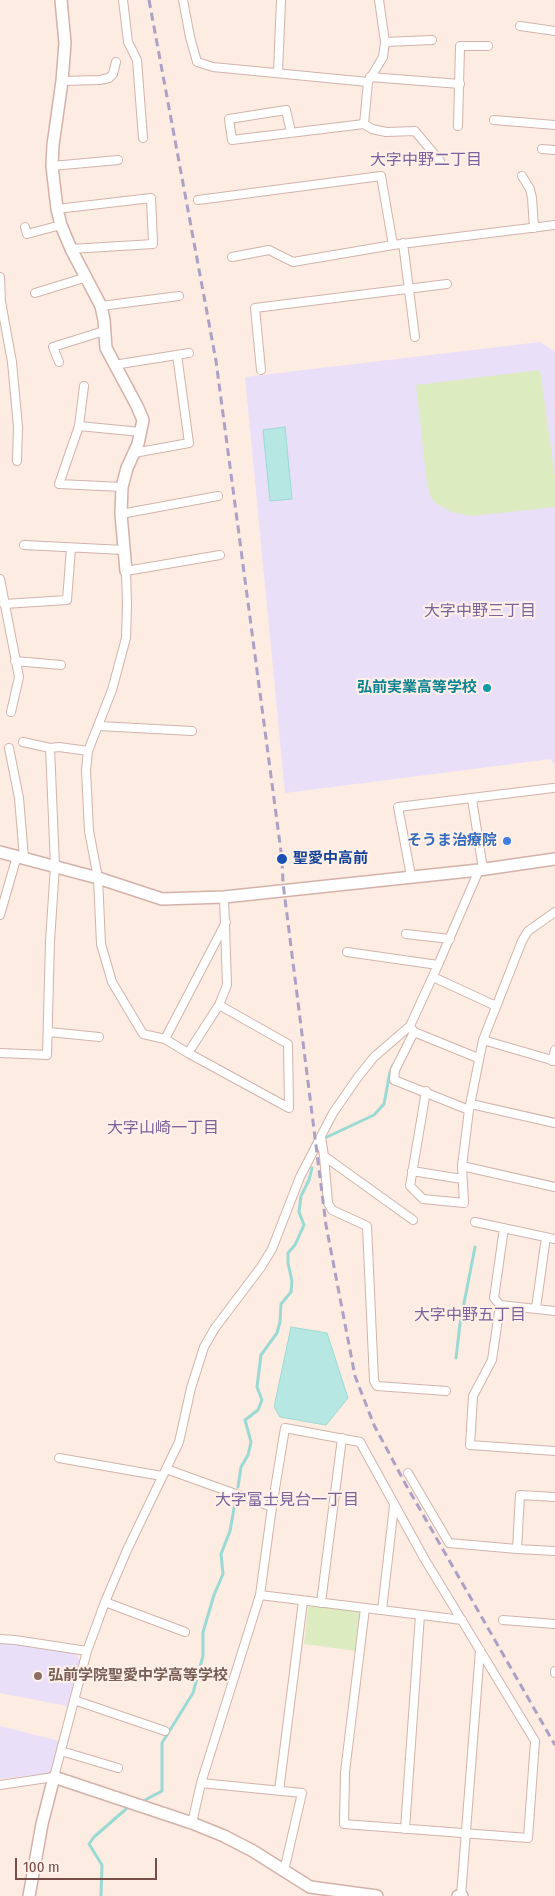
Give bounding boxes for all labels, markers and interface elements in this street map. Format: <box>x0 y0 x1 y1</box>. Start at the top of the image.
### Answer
district label: 大字中野二丁目 <box>370 151 482 171</box>
district label: 大字中野三丁目 <box>424 602 536 622</box>
place label: 弘前実業高等学校 <box>357 679 477 697</box>
marker: 弘前実業高等学校 <box>481 682 493 694</box>
place label: そうま治療院 <box>407 832 497 850</box>
marker: そうま治療院 <box>501 835 513 847</box>
place label: 聖愛中高前 <box>293 850 368 868</box>
marker: 聖愛中高前 <box>275 852 289 866</box>
district label: 大字山崎一丁目 <box>107 1119 219 1139</box>
district label: 大字中野五丁目 <box>414 1306 526 1326</box>
district label: 大字富士見台一丁目 <box>215 1491 359 1511</box>
place label: 弘前学院聖愛中学高等学校 <box>48 1667 228 1685</box>
marker: 弘前学院聖愛中学高等学校 <box>32 1670 44 1682</box>
scale bar <box>18 1848 160 1880</box>
text: 100 m <box>23 1858 60 1876</box>

